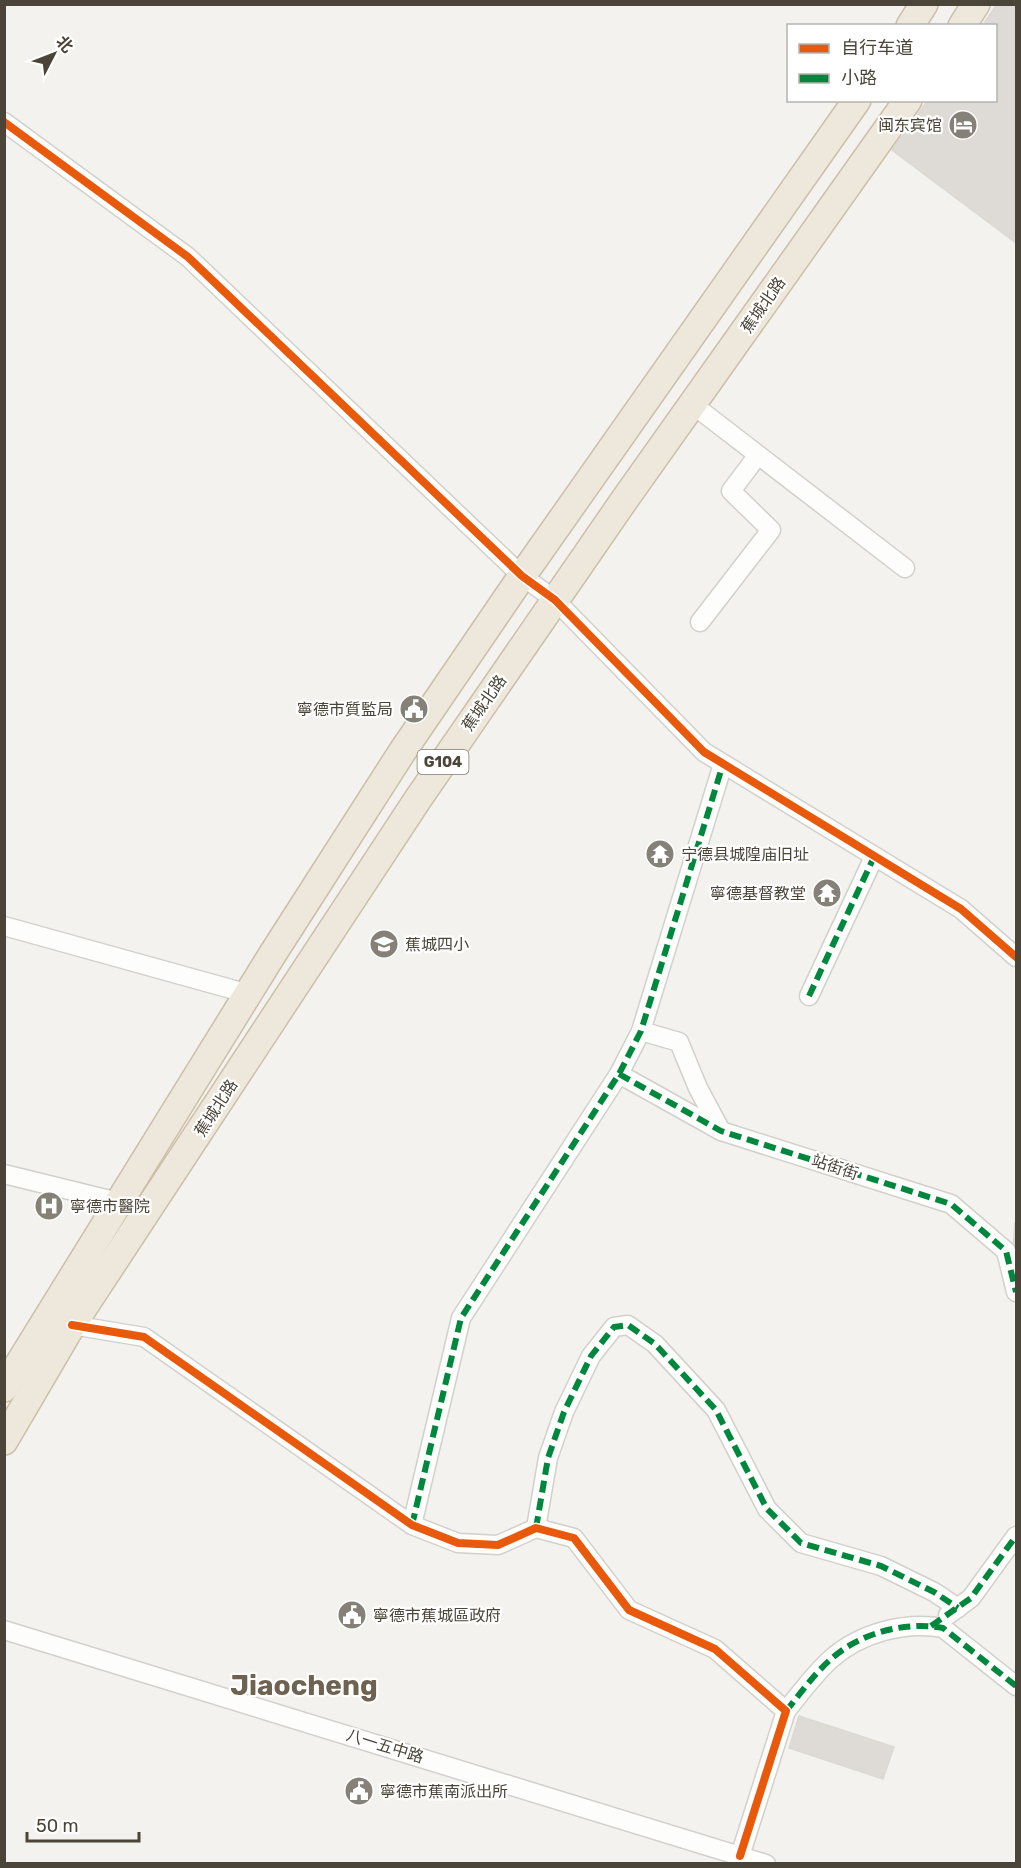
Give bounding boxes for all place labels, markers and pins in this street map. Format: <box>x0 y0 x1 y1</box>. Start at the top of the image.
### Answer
hotel icon: 闽东宾馆 <box>947 109 979 141</box>
place label: 闽东宾馆 <box>878 116 942 135</box>
public building icon: 寧德市質監局 <box>398 693 430 725</box>
place label: 寧德市質監局 <box>297 700 393 719</box>
temple icon: 宁德县城隍庙旧址 <box>644 838 676 870</box>
place label: 宁德县城隍庙旧址 <box>681 845 809 864</box>
temple icon: 寧德基督教堂 <box>811 877 843 909</box>
place label: 寧德基督教堂 <box>710 884 806 903</box>
school or university icon: 蕉城四小 <box>368 928 400 960</box>
place label: 蕉城四小 <box>405 935 469 954</box>
hospital icon: 寧德市醫院 <box>33 1190 65 1222</box>
place label: 寧德市醫院 <box>70 1197 150 1216</box>
public building icon: 寧德市蕉城區政府 <box>336 1599 368 1631</box>
place label: 寧德市蕉城區政府 <box>373 1606 501 1625</box>
public building icon: 寧德市蕉南派出所 <box>343 1775 375 1807</box>
place label: 寧德市蕉南派出所 <box>380 1782 508 1801</box>

